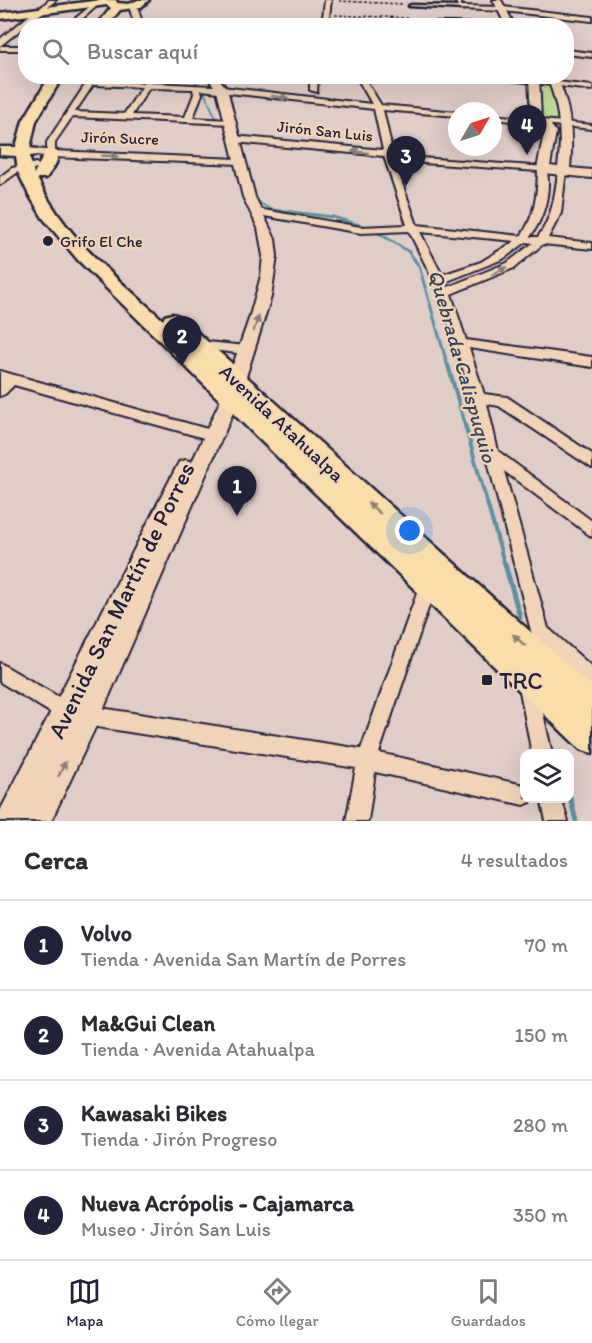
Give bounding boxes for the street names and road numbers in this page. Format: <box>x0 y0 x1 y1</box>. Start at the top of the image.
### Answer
street label: Jirón San Luis <box>276 117 374 145</box>
street label: Jirón Sucre <box>81 127 160 149</box>
street label: Avenida Atahualpa <box>215 359 350 487</box>
street label: Avenida San Martín de Porres <box>41 457 201 743</box>

